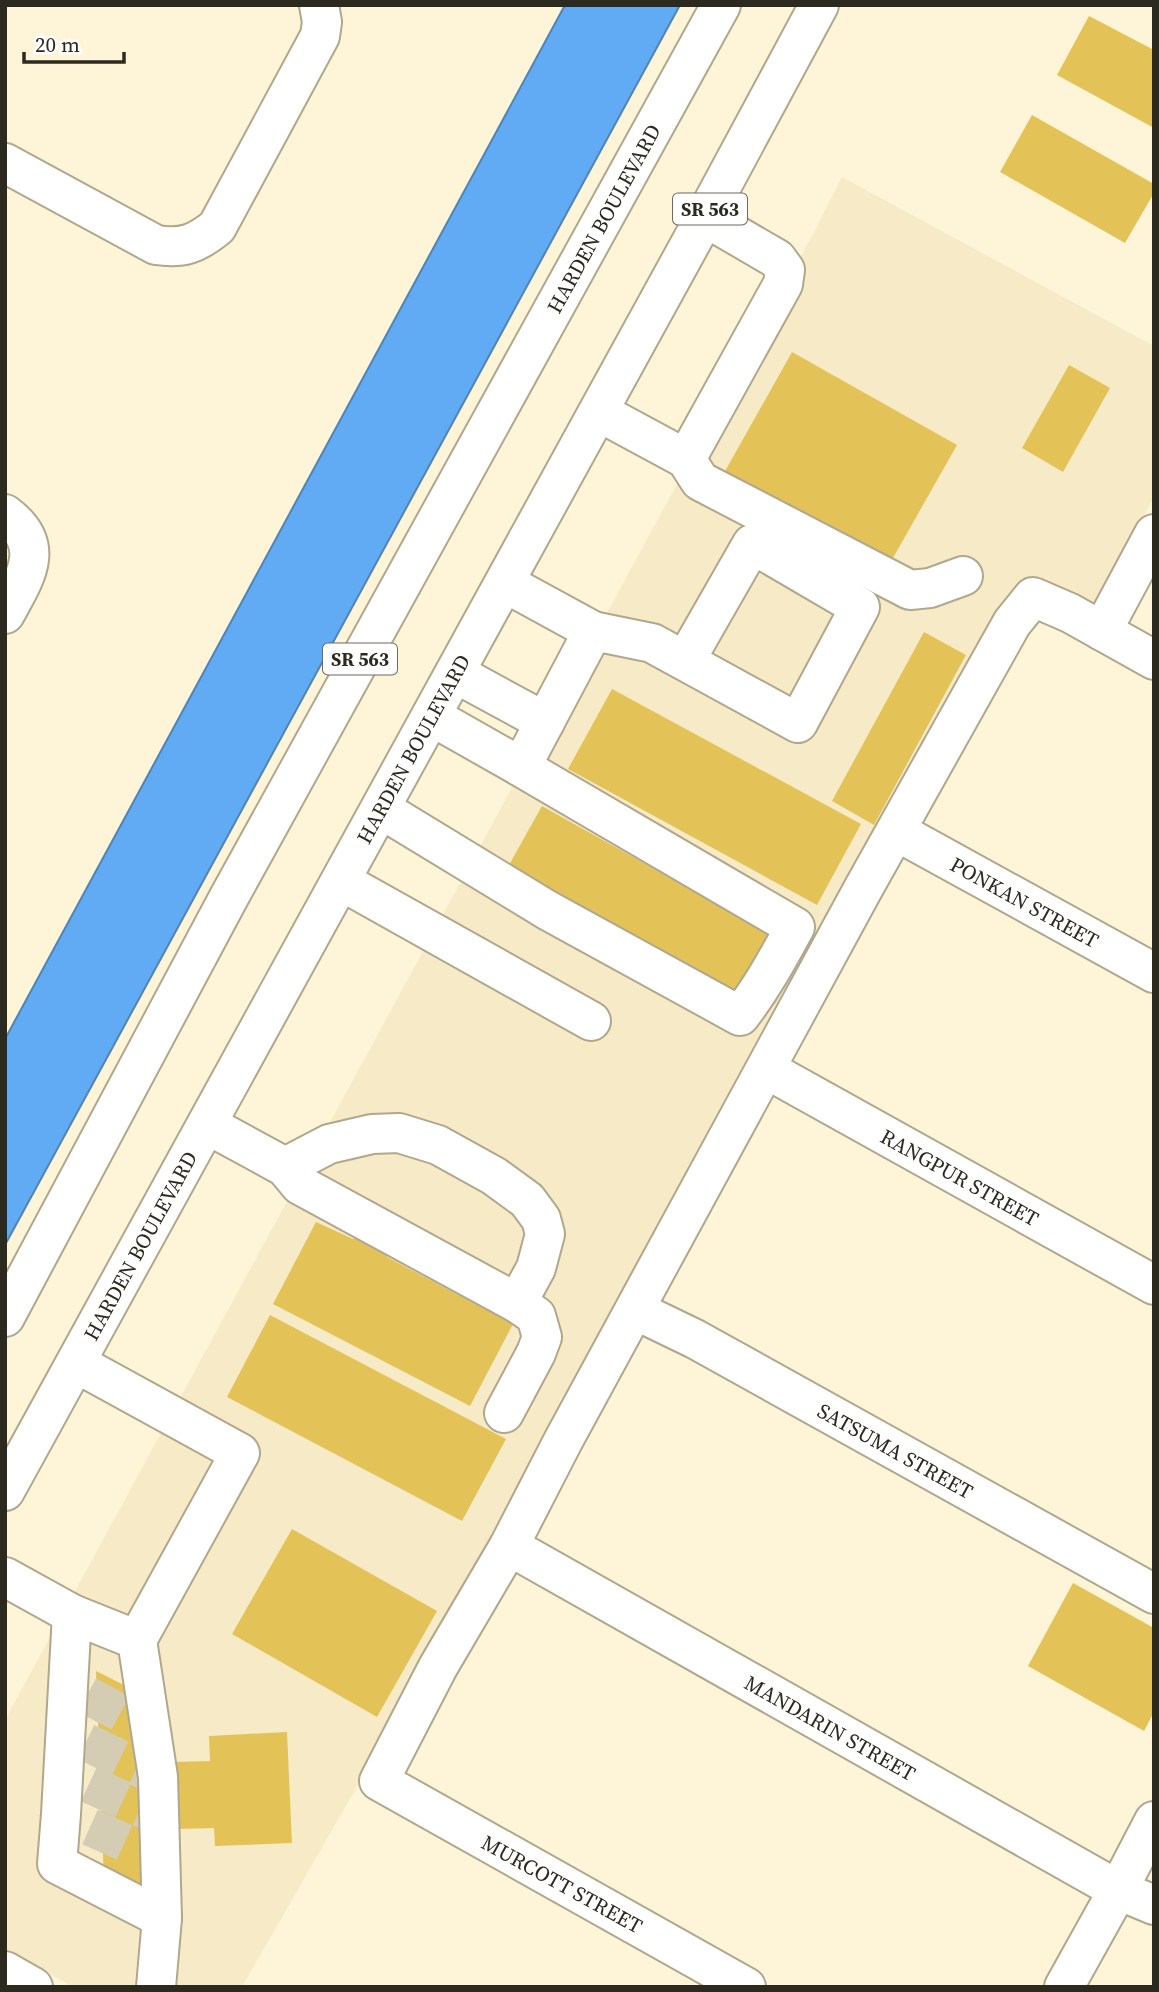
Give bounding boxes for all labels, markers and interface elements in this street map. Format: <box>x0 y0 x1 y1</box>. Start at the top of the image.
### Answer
scale bar <box>24 21 124 65</box>
text: 20 m <box>35 30 80 59</box>
street label: HARDEN BOULEVARD <box>539 119 667 318</box>
road number: SR 563 <box>673 194 747 224</box>
road number: SR 563 <box>323 644 397 674</box>
street label: HARDEN BOULEVARD <box>349 649 477 849</box>
street label: PONKAN STREET <box>945 849 1104 955</box>
street label: RANGPUR STREET <box>876 1121 1045 1233</box>
street label: HARDEN BOULEVARD <box>76 1146 204 1345</box>
street label: SATSUMA STREET <box>813 1396 979 1505</box>
street label: MANDARIN STREET <box>740 1668 921 1787</box>
street label: MURCOTT STREET <box>476 1828 648 1940</box>

